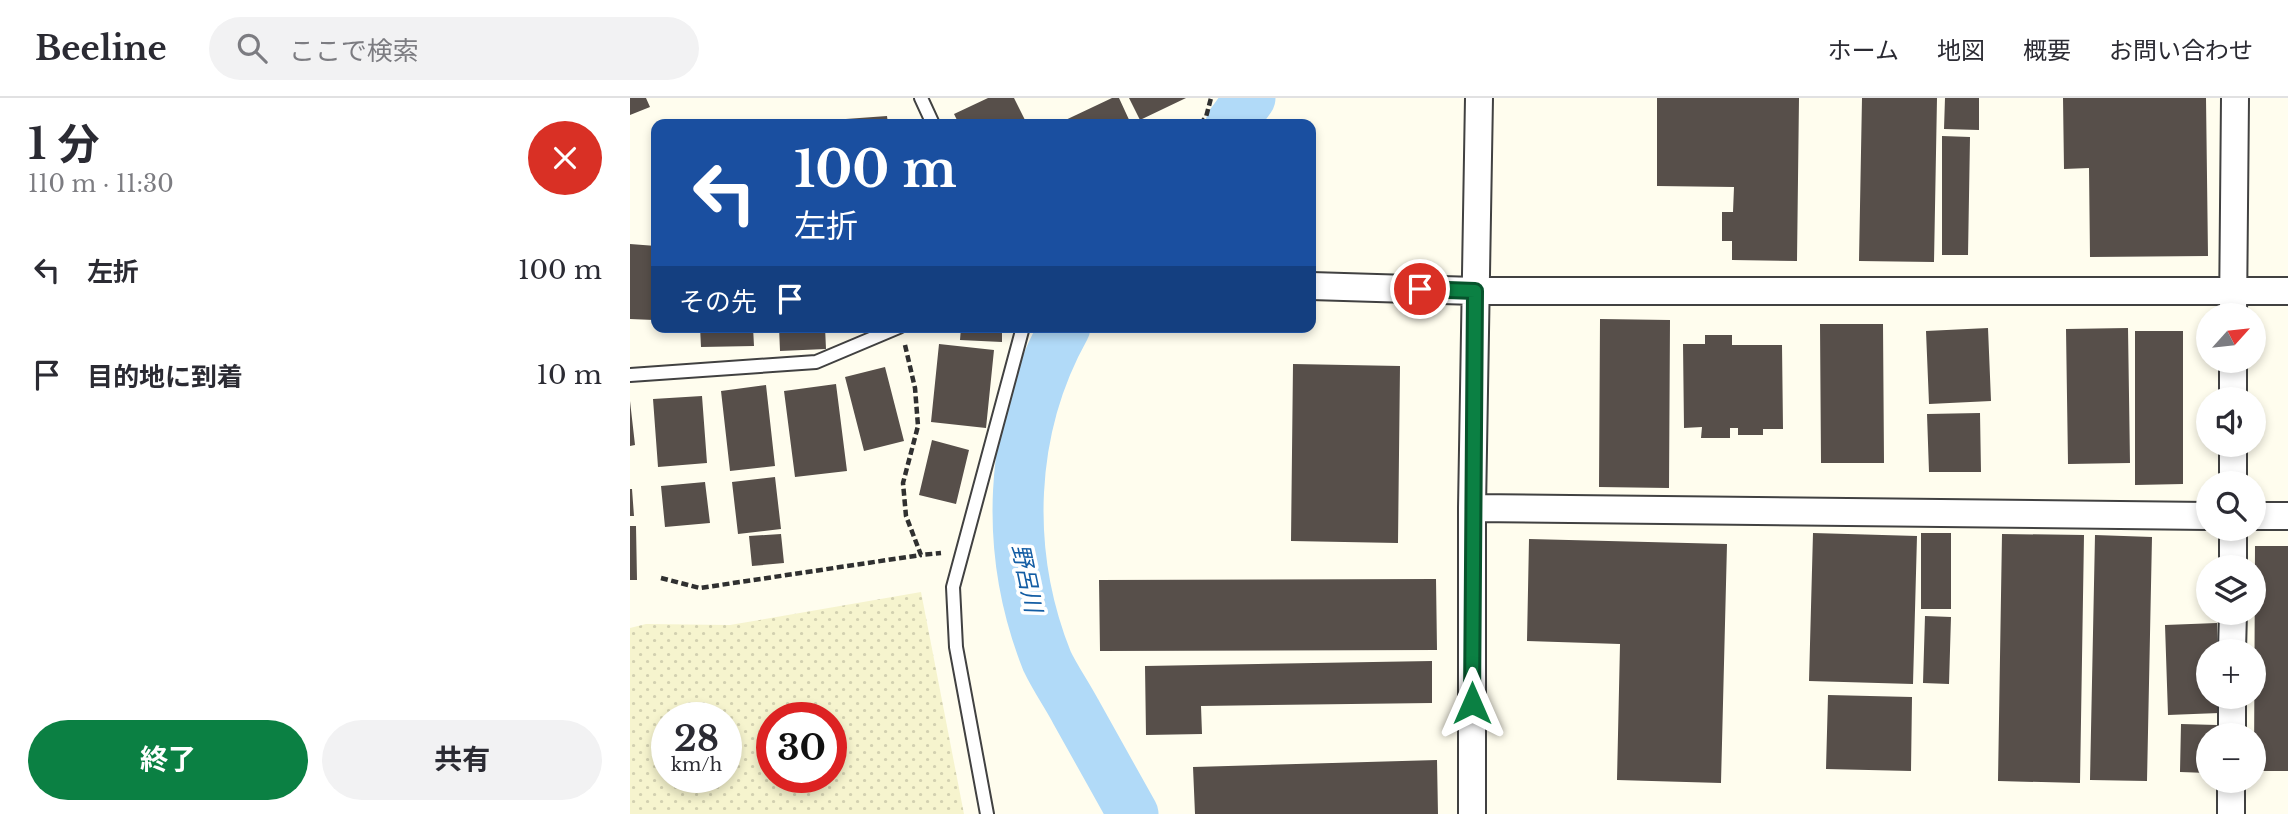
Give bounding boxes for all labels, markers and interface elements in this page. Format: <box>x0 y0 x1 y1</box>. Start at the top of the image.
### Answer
search box <box>209 17 699 80</box>
text: Beeline <box>35 28 167 69</box>
icon: search <box>233 29 271 67</box>
text: ここで検索 <box>289 35 419 67</box>
text: ホーム <box>1828 36 1899 65</box>
text: 地図 <box>1937 36 1985 65</box>
text: 概要 <box>2023 36 2071 65</box>
text: お問い合わせ <box>2109 36 2253 65</box>
text: 1 分 <box>28 118 99 170</box>
button: close <box>528 121 602 195</box>
text: 100 m <box>794 139 957 200</box>
icon: left <box>679 147 770 238</box>
text: 110 m · 11:30 <box>28 170 174 198</box>
text: 左折 <box>794 206 858 246</box>
icon: left <box>28 251 66 289</box>
text: 100 m <box>518 254 602 286</box>
text: 左折 <box>87 256 139 288</box>
pin <box>1390 259 1450 319</box>
icon: arrive <box>1401 270 1439 308</box>
icon: arrive <box>771 280 809 318</box>
text: その先 <box>679 286 757 318</box>
north arrow <box>2196 303 2266 373</box>
map controls <box>2196 303 2266 793</box>
icon: arrive <box>28 356 66 394</box>
text: 10 m <box>536 359 602 391</box>
text: 目的地に到着 <box>87 361 243 393</box>
button: sound <box>2196 387 2266 457</box>
button: search <box>2196 471 2266 541</box>
water label: 野呂川 <box>1006 541 1048 618</box>
button: layers <box>2196 555 2266 625</box>
button: + <box>2196 639 2266 709</box>
position arrow <box>1435 666 1509 740</box>
speed limit sign: 30 <box>756 702 847 793</box>
text: 28 <box>674 717 719 760</box>
button: 終了 <box>28 720 308 800</box>
button: 共有 <box>322 720 602 800</box>
button: − <box>2196 723 2266 793</box>
text: km/h <box>671 754 722 776</box>

